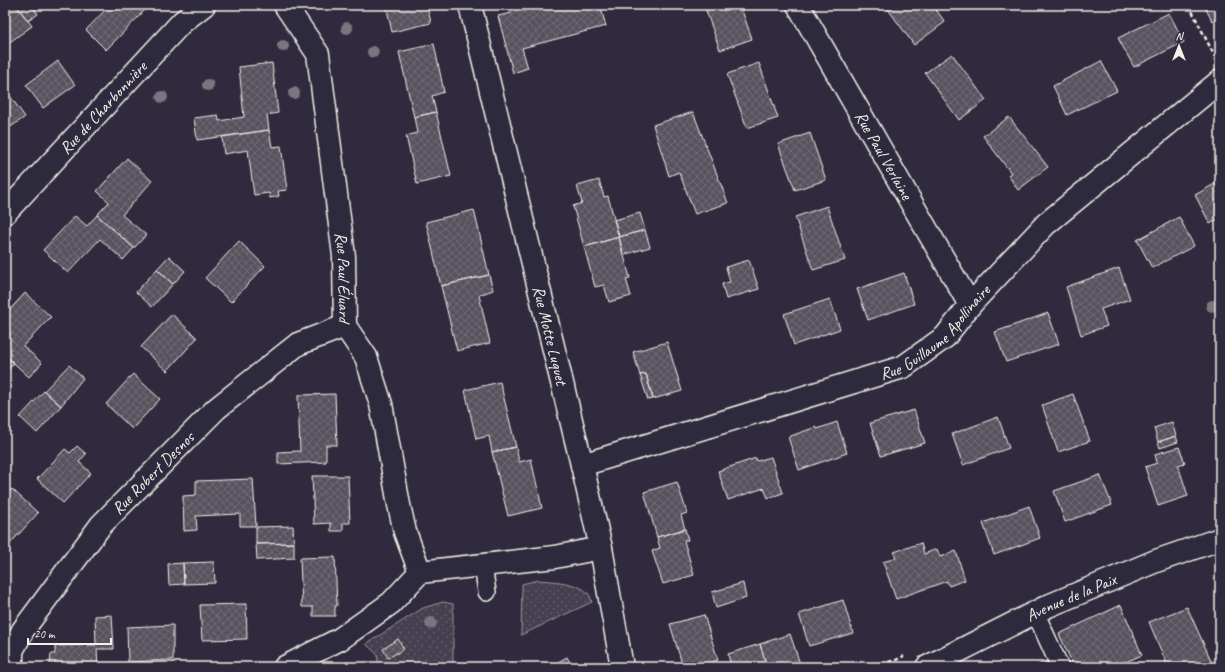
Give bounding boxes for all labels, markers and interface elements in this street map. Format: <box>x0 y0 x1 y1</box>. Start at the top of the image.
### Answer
north arrow <box>1159 26 1199 66</box>
text: N <box>1176 29 1185 43</box>
street label: Rue de Charbonnière <box>55 56 153 159</box>
street label: Rue Paul Verlaine <box>850 107 918 204</box>
street label: Rue Paul Éluard <box>330 231 356 325</box>
street label: Rue Guillaume Apollinaire <box>877 279 996 384</box>
street label: Rue Motte Luquet <box>528 284 573 389</box>
street label: Rue Robert Desnos <box>107 426 200 519</box>
street label: Avenue de la Paix <box>1022 568 1121 627</box>
scale bar <box>28 620 111 646</box>
text: 20 m <box>34 626 56 642</box>

